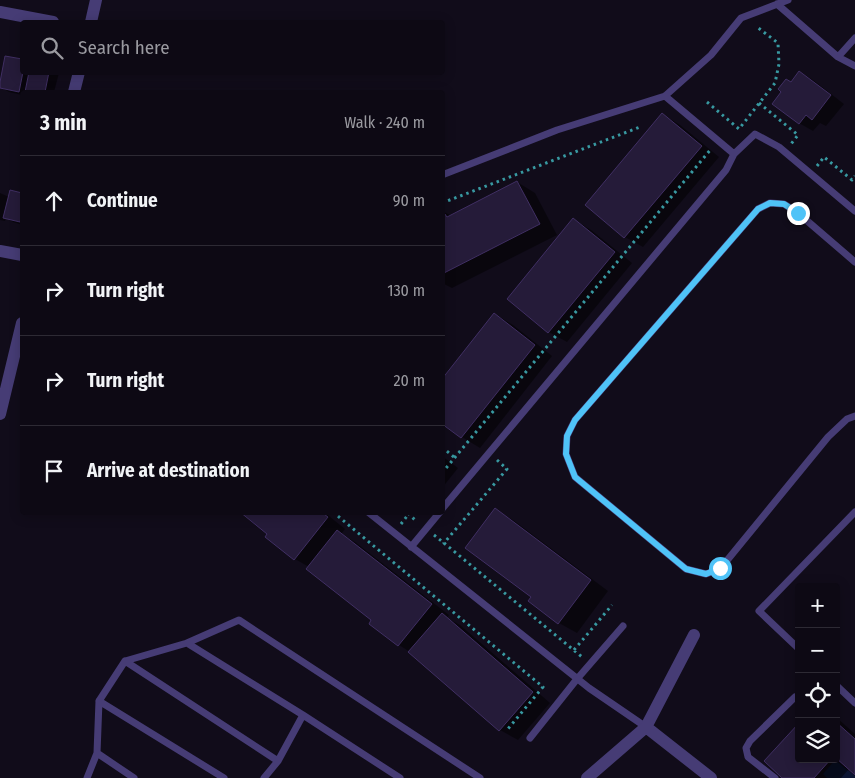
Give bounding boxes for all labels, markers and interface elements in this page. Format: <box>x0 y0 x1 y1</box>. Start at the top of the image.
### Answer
search box <box>20 20 445 75</box>
icon: search <box>38 34 66 62</box>
text: Search here <box>78 36 170 59</box>
text: 3 min <box>40 110 87 136</box>
text: Walk · 240 m <box>344 113 425 132</box>
icon: ahead <box>40 187 68 215</box>
text: Continue <box>87 189 158 212</box>
text: 90 m <box>393 191 425 210</box>
route end <box>787 202 810 225</box>
icon: right <box>40 277 68 305</box>
text: Turn right <box>87 279 164 302</box>
text: 130 m <box>387 281 425 300</box>
icon: right <box>40 367 68 395</box>
text: Turn right <box>87 369 164 392</box>
text: 20 m <box>394 371 425 390</box>
icon: arrive <box>40 457 68 485</box>
text: Arrive at destination <box>87 459 250 482</box>
route start <box>709 557 732 580</box>
map controls <box>795 583 840 763</box>
button: + <box>795 583 840 628</box>
button: − <box>795 628 840 673</box>
button: locate <box>795 673 840 718</box>
button: layers <box>795 718 840 763</box>

